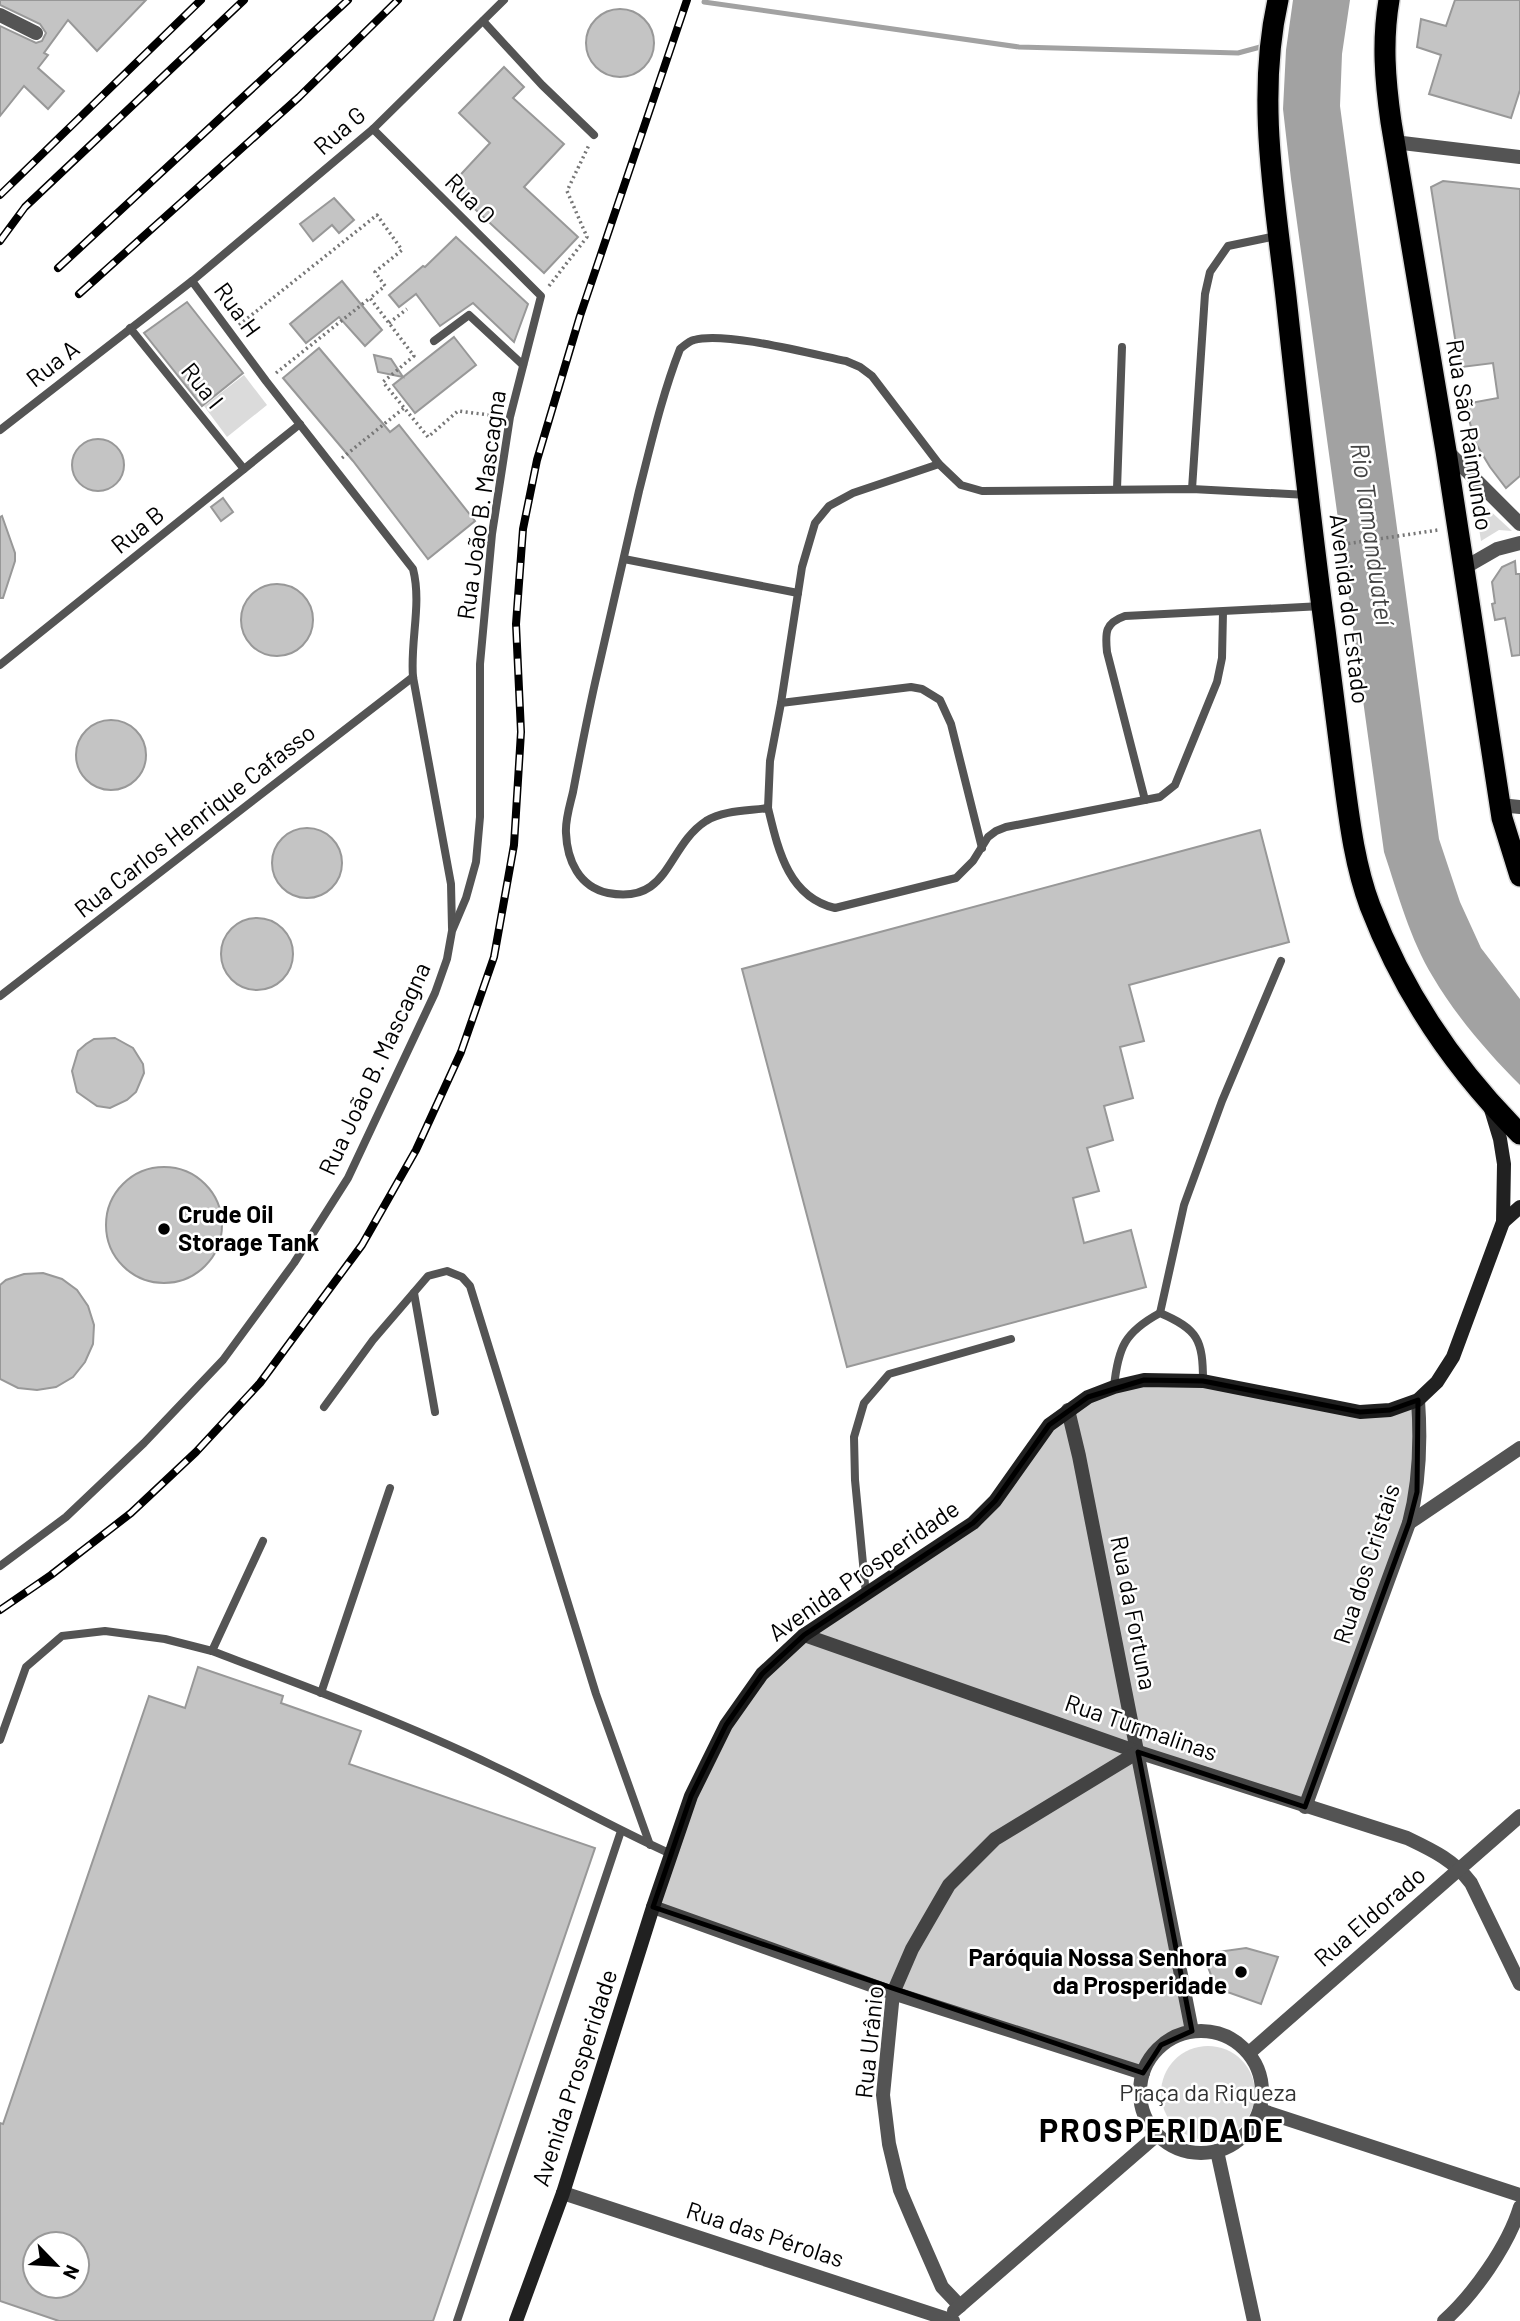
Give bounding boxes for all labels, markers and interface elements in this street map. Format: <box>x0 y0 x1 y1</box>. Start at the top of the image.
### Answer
street label: Rua G <box>307 99 371 160</box>
street label: Rua O <box>440 167 502 229</box>
street label: Rua H <box>209 276 268 342</box>
street label: Rua A <box>20 333 84 392</box>
street label: Rua São Raimundo <box>1441 337 1500 532</box>
street label: Rua I <box>176 356 230 414</box>
street label: Rua João B. Mascagna <box>450 388 511 621</box>
water label: Rio Tamanduateí <box>1345 441 1402 629</box>
street label: Rua B <box>105 499 169 559</box>
street label: Avenida do Estado <box>1324 512 1377 705</box>
street label: Rua Carlos Henrique Cafasso <box>68 717 320 923</box>
street label: Rua João B. Mascagna <box>312 957 436 1179</box>
place label: Crude Oil Storage Tank <box>178 1199 320 1256</box>
marker: Crude Oil Storage Tank <box>156 1221 172 1237</box>
street label: Rua dos Cristais <box>1326 1480 1405 1647</box>
street label: Avenida Prosperidade <box>762 1493 964 1647</box>
street label: Rua da Fortuna <box>1105 1533 1164 1692</box>
street label: Rua Turmalinas <box>1061 1687 1222 1766</box>
street label: Rua Eldorado <box>1307 1860 1431 1972</box>
place label: Paróquia Nossa Senhora da Prosperidade <box>968 1942 1227 1999</box>
marker: Paróquia Nossa Senhora da Prosperidade <box>1233 1964 1249 1980</box>
street label: Avenida Prosperidade <box>525 1965 622 2190</box>
street label: Rua Urânio <box>848 1984 889 2100</box>
park label: Praça da Riqueza <box>1119 2077 1297 2106</box>
district label: PROSPERIDADE <box>1039 2110 1285 2148</box>
street label: Rua das Pérolas <box>683 2194 848 2273</box>
north arrow <box>21 2230 91 2300</box>
text: N <box>59 2262 85 2283</box>

